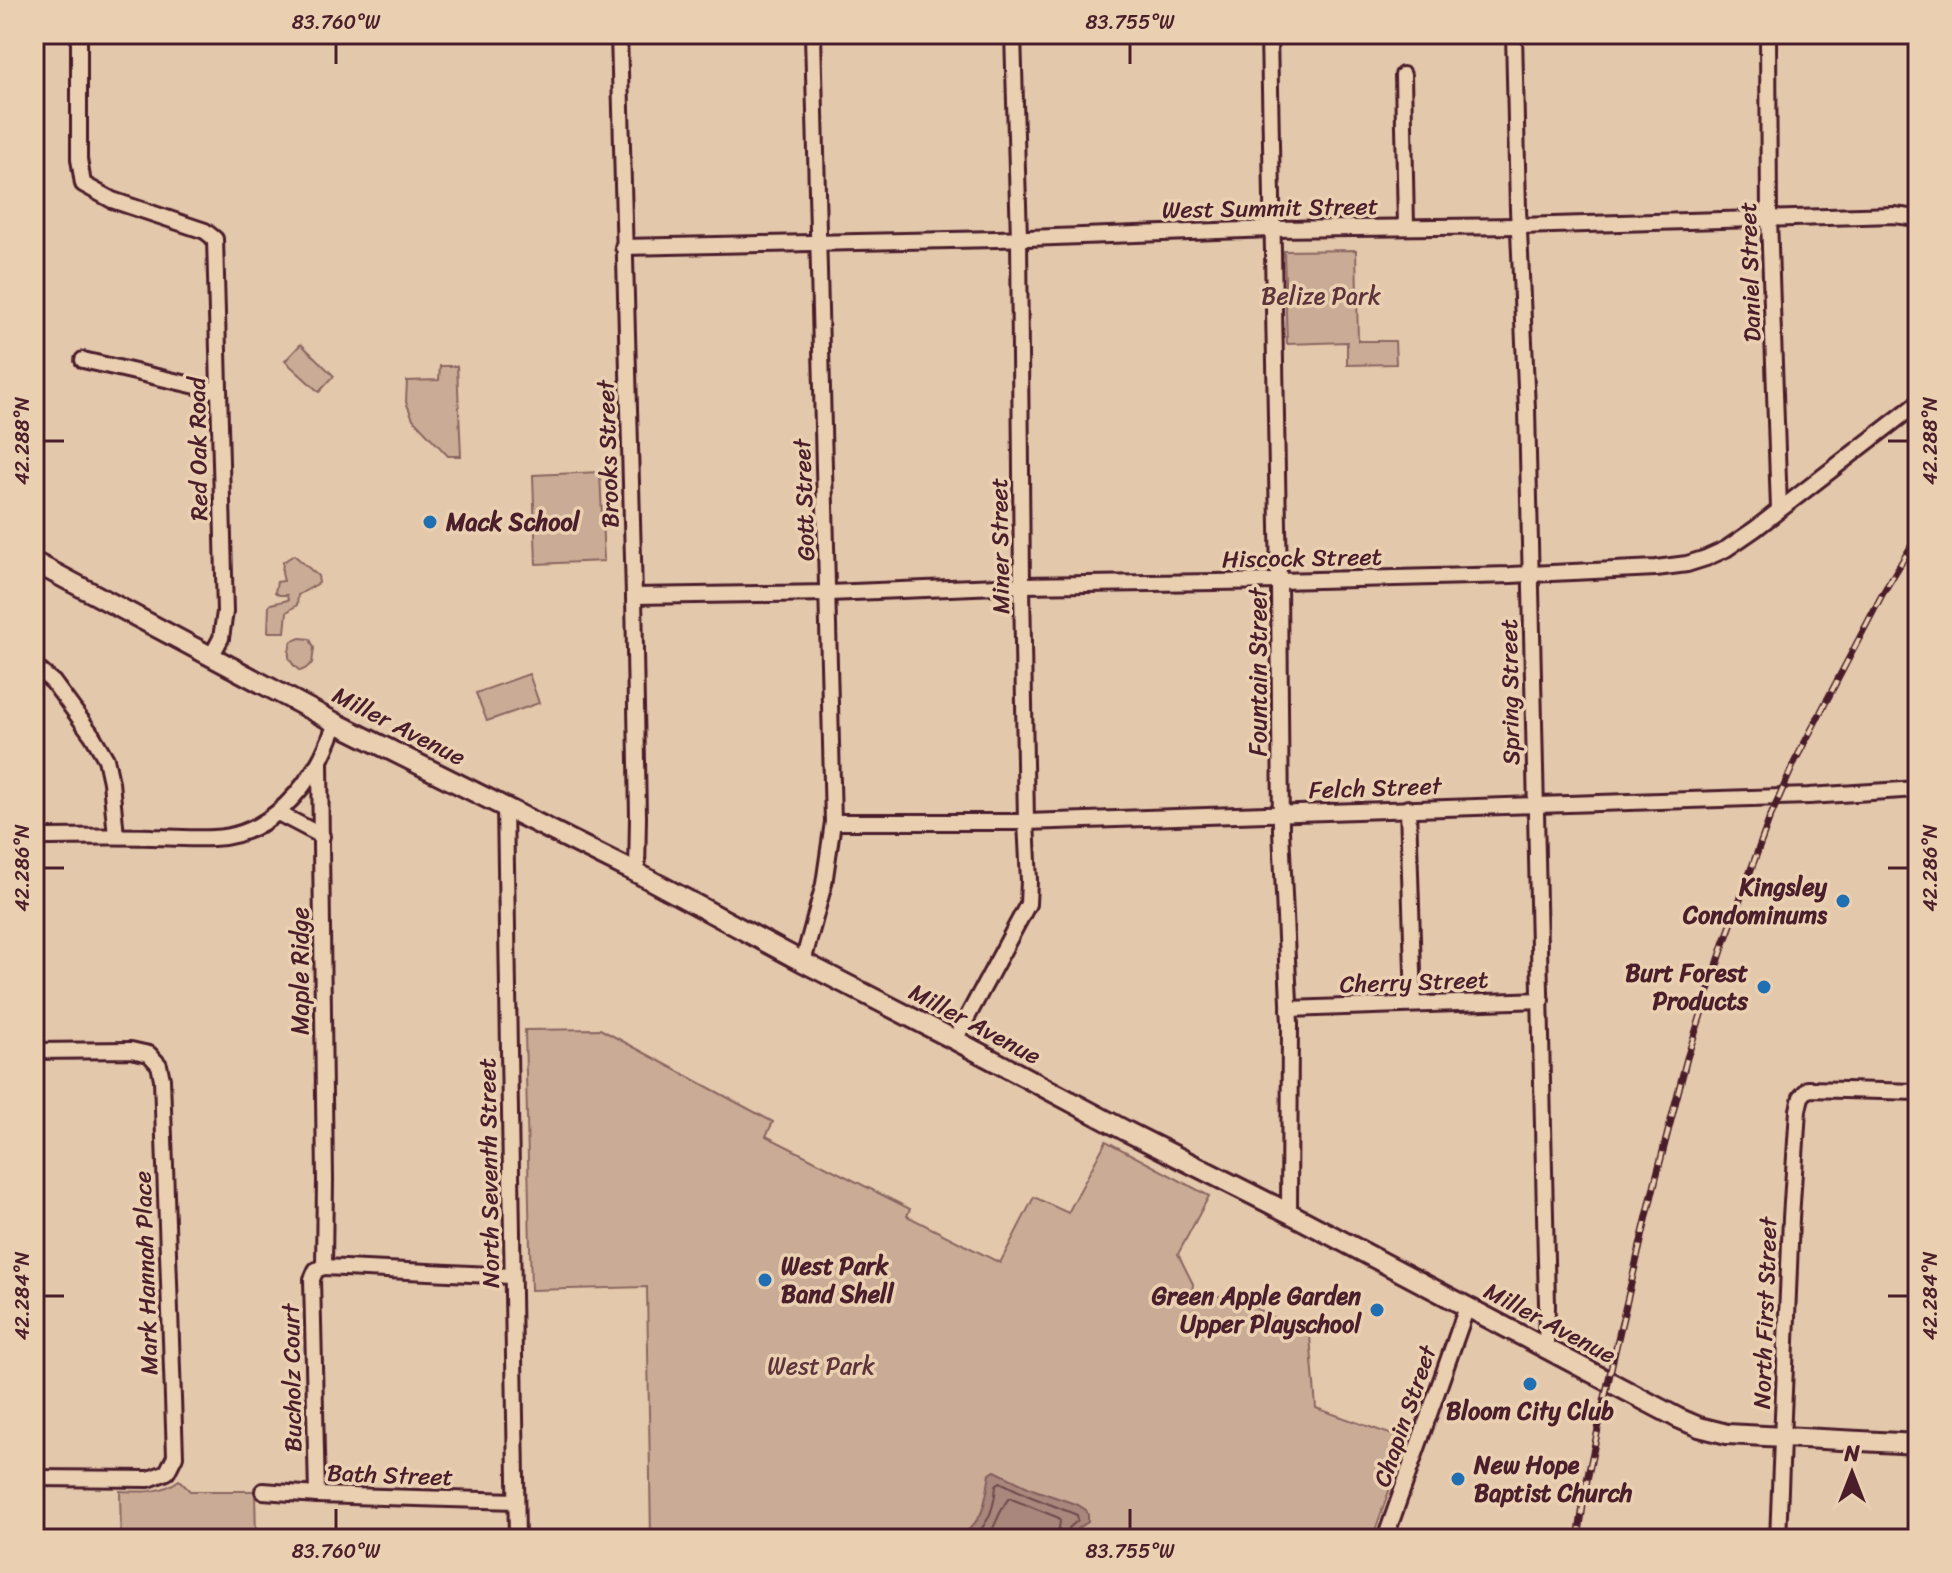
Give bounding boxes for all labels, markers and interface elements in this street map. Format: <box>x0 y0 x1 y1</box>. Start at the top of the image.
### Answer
text: 83.760°W <box>292 5 381 40</box>
text: 83.755°W <box>1086 5 1175 40</box>
street label: West Summit Street <box>1161 185 1379 231</box>
street label: Daniel Street <box>1727 201 1773 343</box>
park label: Belize Park <box>1261 275 1381 317</box>
street label: Red Oak Road <box>176 376 220 521</box>
street label: Brooks Street <box>584 378 632 529</box>
text: 42.288°N <box>5 397 40 485</box>
text: 42.288°N <box>1913 397 1948 485</box>
street label: Gott Street <box>781 437 827 562</box>
street label: Miner Street <box>978 477 1022 615</box>
place label: Mack School <box>445 501 581 543</box>
marker: Mack School <box>421 513 439 531</box>
street label: Hiscock Street <box>1221 536 1383 580</box>
street label: Fountain Street <box>1237 586 1279 756</box>
street label: Spring Street <box>1488 619 1532 765</box>
street label: Miller Avenue <box>325 674 473 778</box>
street label: Felch Street <box>1308 765 1443 811</box>
text: 42.286°N <box>5 824 40 912</box>
text: 42.286°N <box>1913 824 1948 912</box>
place label: Kingsley Condominums <box>1682 866 1828 936</box>
marker: Kingsley Condominums <box>1834 892 1852 910</box>
street label: Maple Ridge <box>279 907 321 1035</box>
place label: Burt Forest Products <box>1625 952 1749 1022</box>
street label: Cherry Street <box>1339 958 1489 1006</box>
street label: Miller Avenue <box>901 971 1049 1077</box>
marker: Burt Forest Products <box>1755 978 1773 996</box>
street label: North Seventh Street <box>466 1058 512 1288</box>
street label: Mark Hannah Place <box>121 1170 171 1376</box>
street label: North First Street <box>1741 1215 1789 1410</box>
place label: West Park Band Shell <box>781 1245 895 1315</box>
text: 42.284°N <box>5 1252 40 1340</box>
text: 42.284°N <box>1913 1252 1948 1340</box>
street label: Miller Avenue <box>1476 1270 1624 1376</box>
marker: West Park Band Shell <box>756 1271 774 1289</box>
place label: Green Apple Garden Upper Playschool <box>1152 1275 1362 1345</box>
marker: Green Apple Garden Upper Playschool <box>1368 1301 1386 1319</box>
street label: Bucholz Court <box>270 1302 314 1453</box>
street label: Chapin Street <box>1361 1338 1449 1492</box>
park label: West Park <box>767 1345 875 1387</box>
marker: Bloom City Club <box>1521 1375 1539 1393</box>
place label: Bloom City Club <box>1446 1390 1614 1432</box>
north arrow <box>1812 1433 1892 1513</box>
text: N <box>1843 1434 1860 1473</box>
place label: New Hope Baptist Church <box>1473 1444 1633 1514</box>
street label: Bath Street <box>326 1452 454 1498</box>
marker: New Hope Baptist Church <box>1449 1470 1467 1488</box>
text: 83.760°W <box>292 1534 381 1569</box>
text: 83.755°W <box>1086 1534 1175 1569</box>

